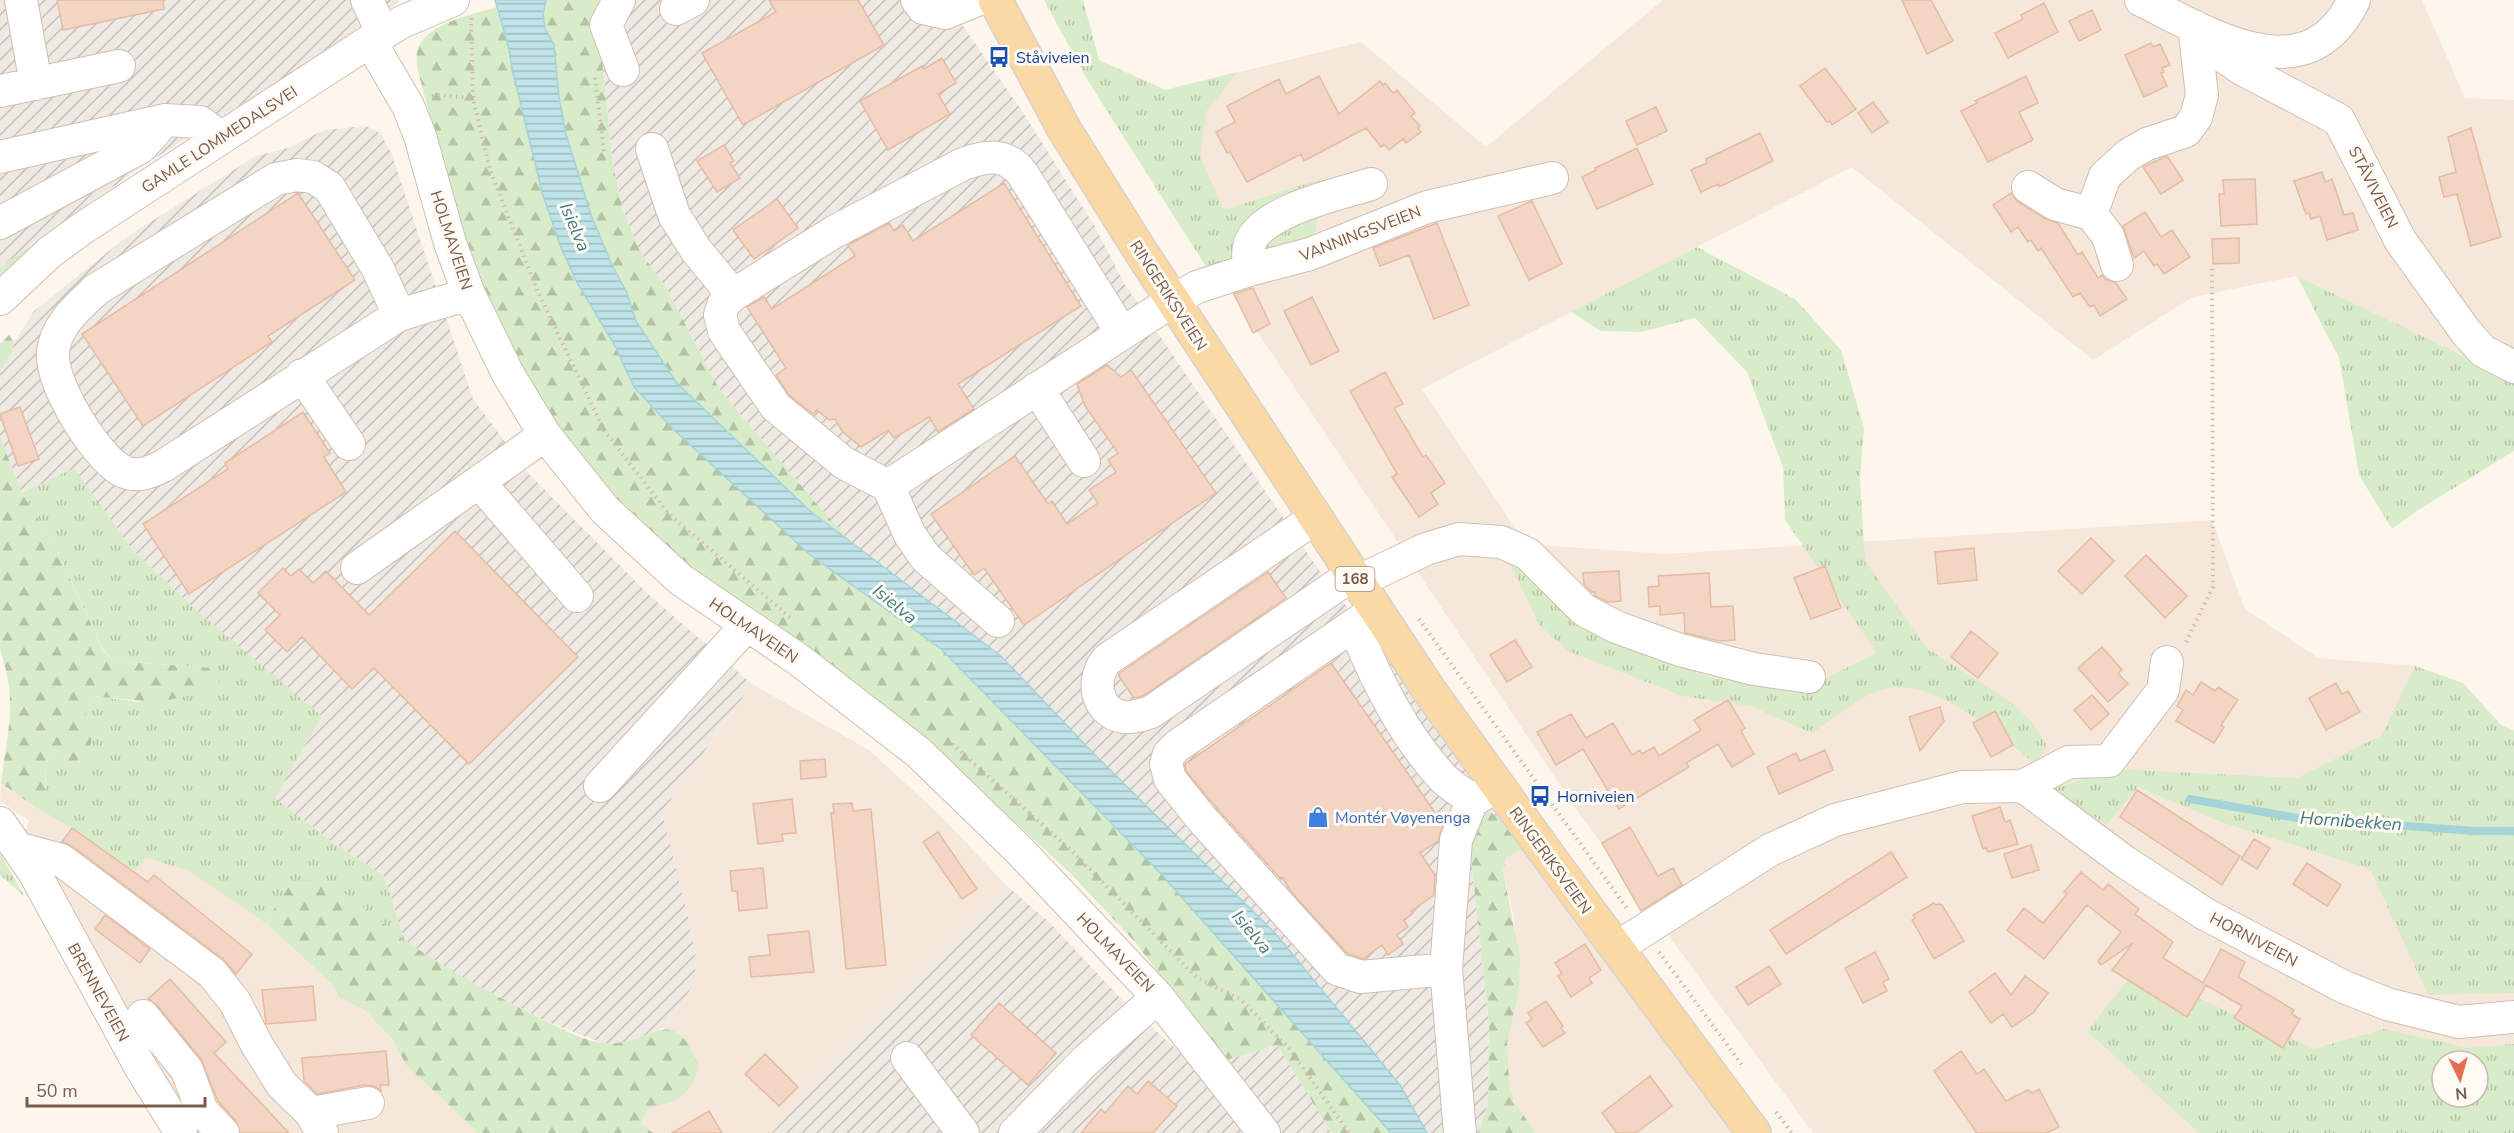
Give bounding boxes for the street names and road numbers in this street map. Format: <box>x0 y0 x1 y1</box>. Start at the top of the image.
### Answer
street label: GAMLE LOMMEDALSVEI <box>137 81 302 199</box>
street label: STÅVIVEIEN <box>2343 143 2403 232</box>
street label: HOLMAVEIEN <box>425 188 477 293</box>
street label: VANNINGSVEIEN <box>1296 201 1424 268</box>
street label: RINGERIKSVEIEN <box>1124 236 1212 355</box>
road number: 168 <box>1336 567 1374 591</box>
street label: HOLMAVEIEN <box>704 593 802 669</box>
street label: RINGERIKSVEIEN <box>1504 803 1596 919</box>
street label: HORNIVEIEN <box>2206 907 2301 972</box>
street label: HOLMAVEIEN <box>1072 908 1159 997</box>
street label: BRENNEVEIEN <box>62 939 134 1046</box>

